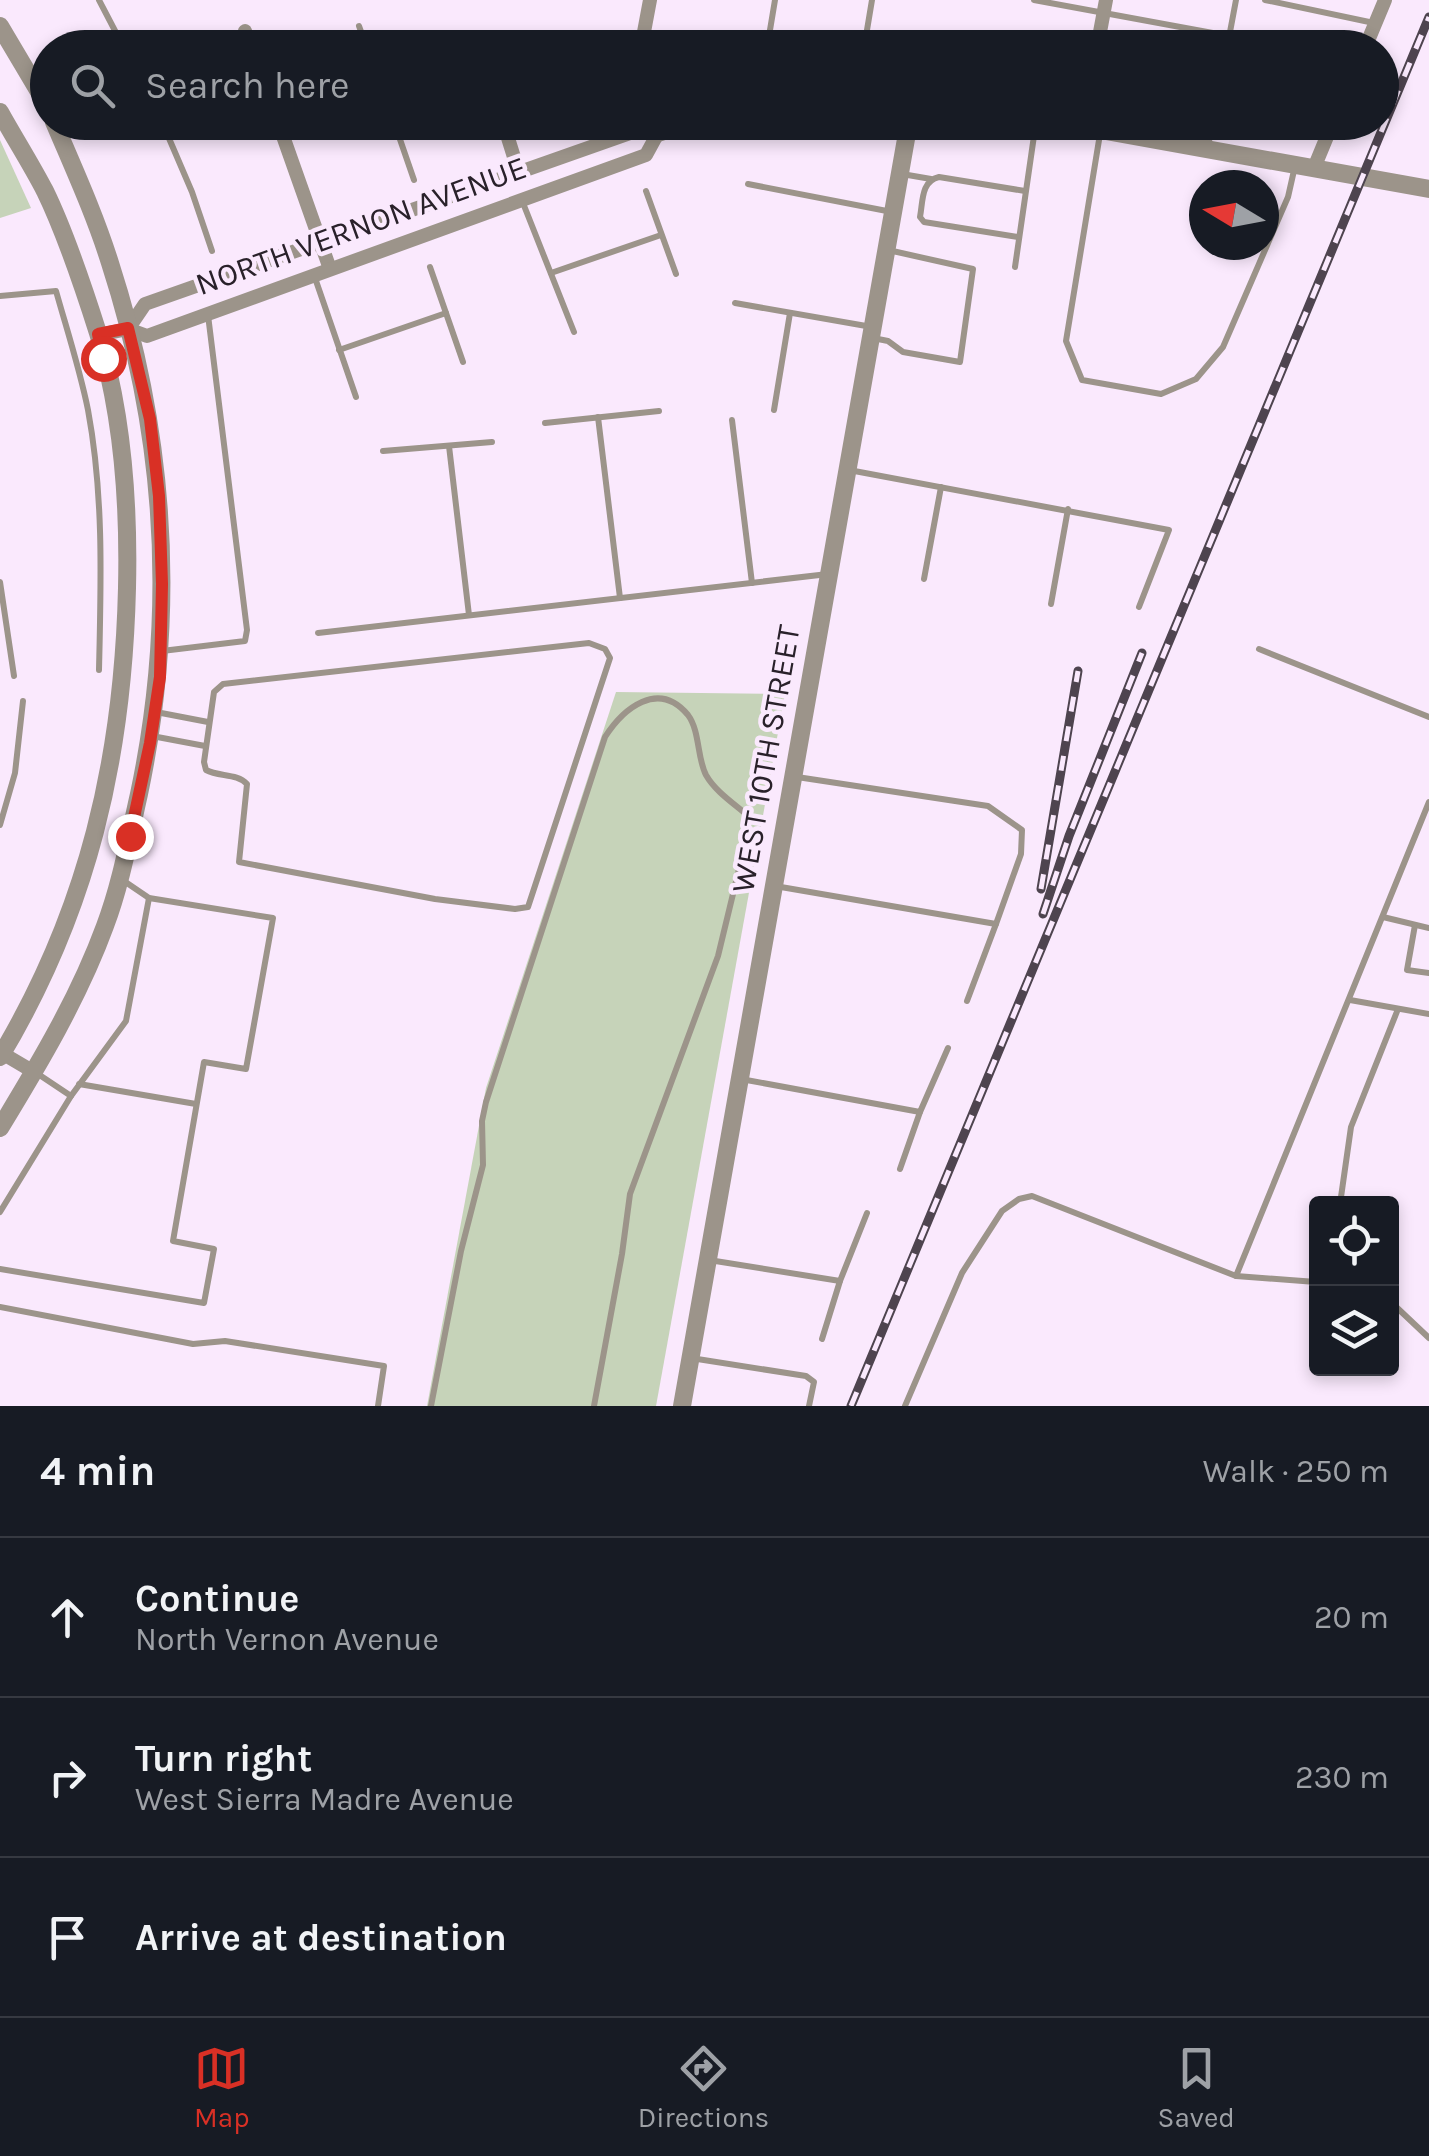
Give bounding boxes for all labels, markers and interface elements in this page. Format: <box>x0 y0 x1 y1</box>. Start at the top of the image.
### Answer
search box <box>30 30 1399 140</box>
icon: search <box>65 58 120 113</box>
text: Search here <box>145 63 349 108</box>
street label: NORTH VERNON AVENUE <box>191 149 531 303</box>
north arrow <box>1189 170 1279 260</box>
route start <box>81 336 127 382</box>
street label: WEST 10TH STREET <box>724 622 808 896</box>
route end <box>108 814 154 860</box>
map controls <box>1309 1196 1399 1376</box>
button: locate <box>1309 1196 1399 1286</box>
button: layers <box>1309 1286 1399 1376</box>
text: 4 min <box>40 1446 155 1496</box>
text: Walk · 250 m <box>1203 1453 1389 1490</box>
text: Continue <box>135 1576 299 1621</box>
icon: ahead <box>40 1590 95 1645</box>
text: 20 m <box>1314 1599 1389 1636</box>
text: North Vernon Avenue <box>135 1621 439 1658</box>
text: Turn right <box>135 1736 312 1781</box>
icon: right <box>40 1750 95 1805</box>
text: 230 m <box>1295 1759 1389 1796</box>
text: West Sierra Madre Avenue <box>135 1781 514 1818</box>
icon: arrive <box>40 1910 95 1965</box>
text: Arrive at destination <box>135 1915 507 1960</box>
tab: Map <box>194 2041 250 2134</box>
tab: Directions <box>638 2041 769 2134</box>
tab: Saved <box>1157 2041 1235 2134</box>

